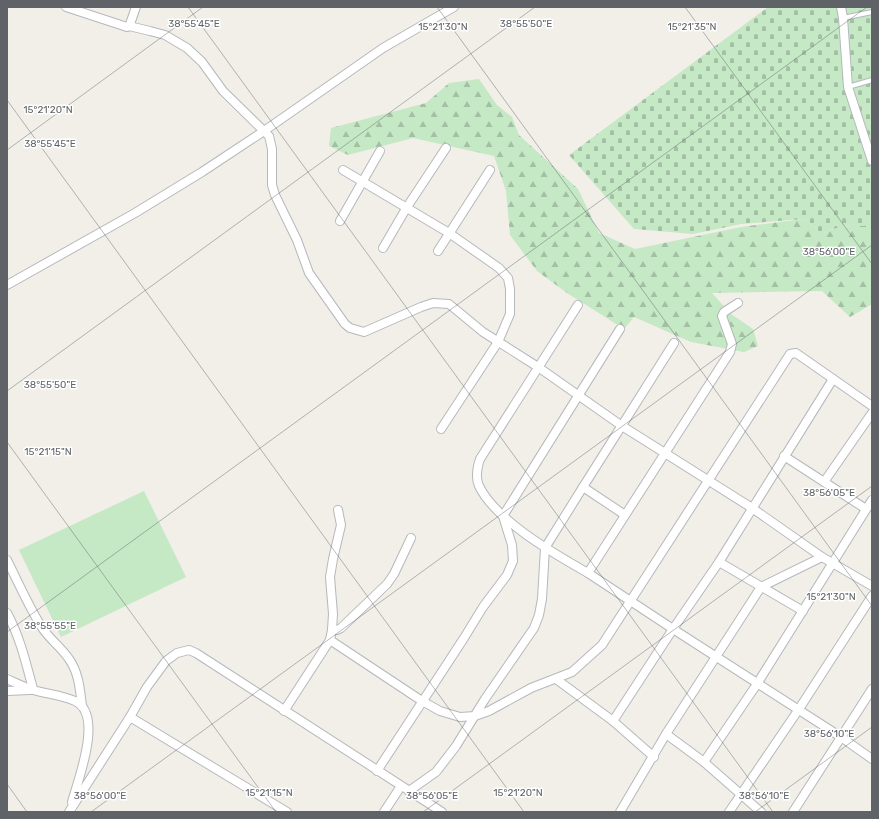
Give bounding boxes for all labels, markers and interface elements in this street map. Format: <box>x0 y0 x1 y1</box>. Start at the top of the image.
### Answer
text: 38°55'45"E <box>168 18 220 30</box>
text: 38°55'50"E <box>500 18 552 30</box>
text: 15°21'30"N <box>418 21 468 33</box>
text: 15°21'35"N <box>667 21 717 33</box>
text: 15°21'20"N <box>23 104 73 116</box>
text: 38°55'45"E <box>24 138 76 150</box>
text: 38°56'00"E <box>803 246 855 258</box>
text: 38°55'50"E <box>24 379 76 391</box>
text: 15°21'15"N <box>24 446 72 458</box>
text: 38°56'05"E <box>803 487 855 499</box>
text: 15°21'30"N <box>806 591 856 603</box>
text: 38°55'55"E <box>24 620 76 632</box>
text: 38°56'10"E <box>804 728 854 740</box>
text: 15°21'15"N <box>245 787 293 799</box>
text: 15°21'20"N <box>493 787 543 799</box>
text: 38°56'00"E <box>74 790 126 802</box>
text: 38°56'05"E <box>406 790 458 802</box>
text: 38°56'10"E <box>739 790 789 802</box>

